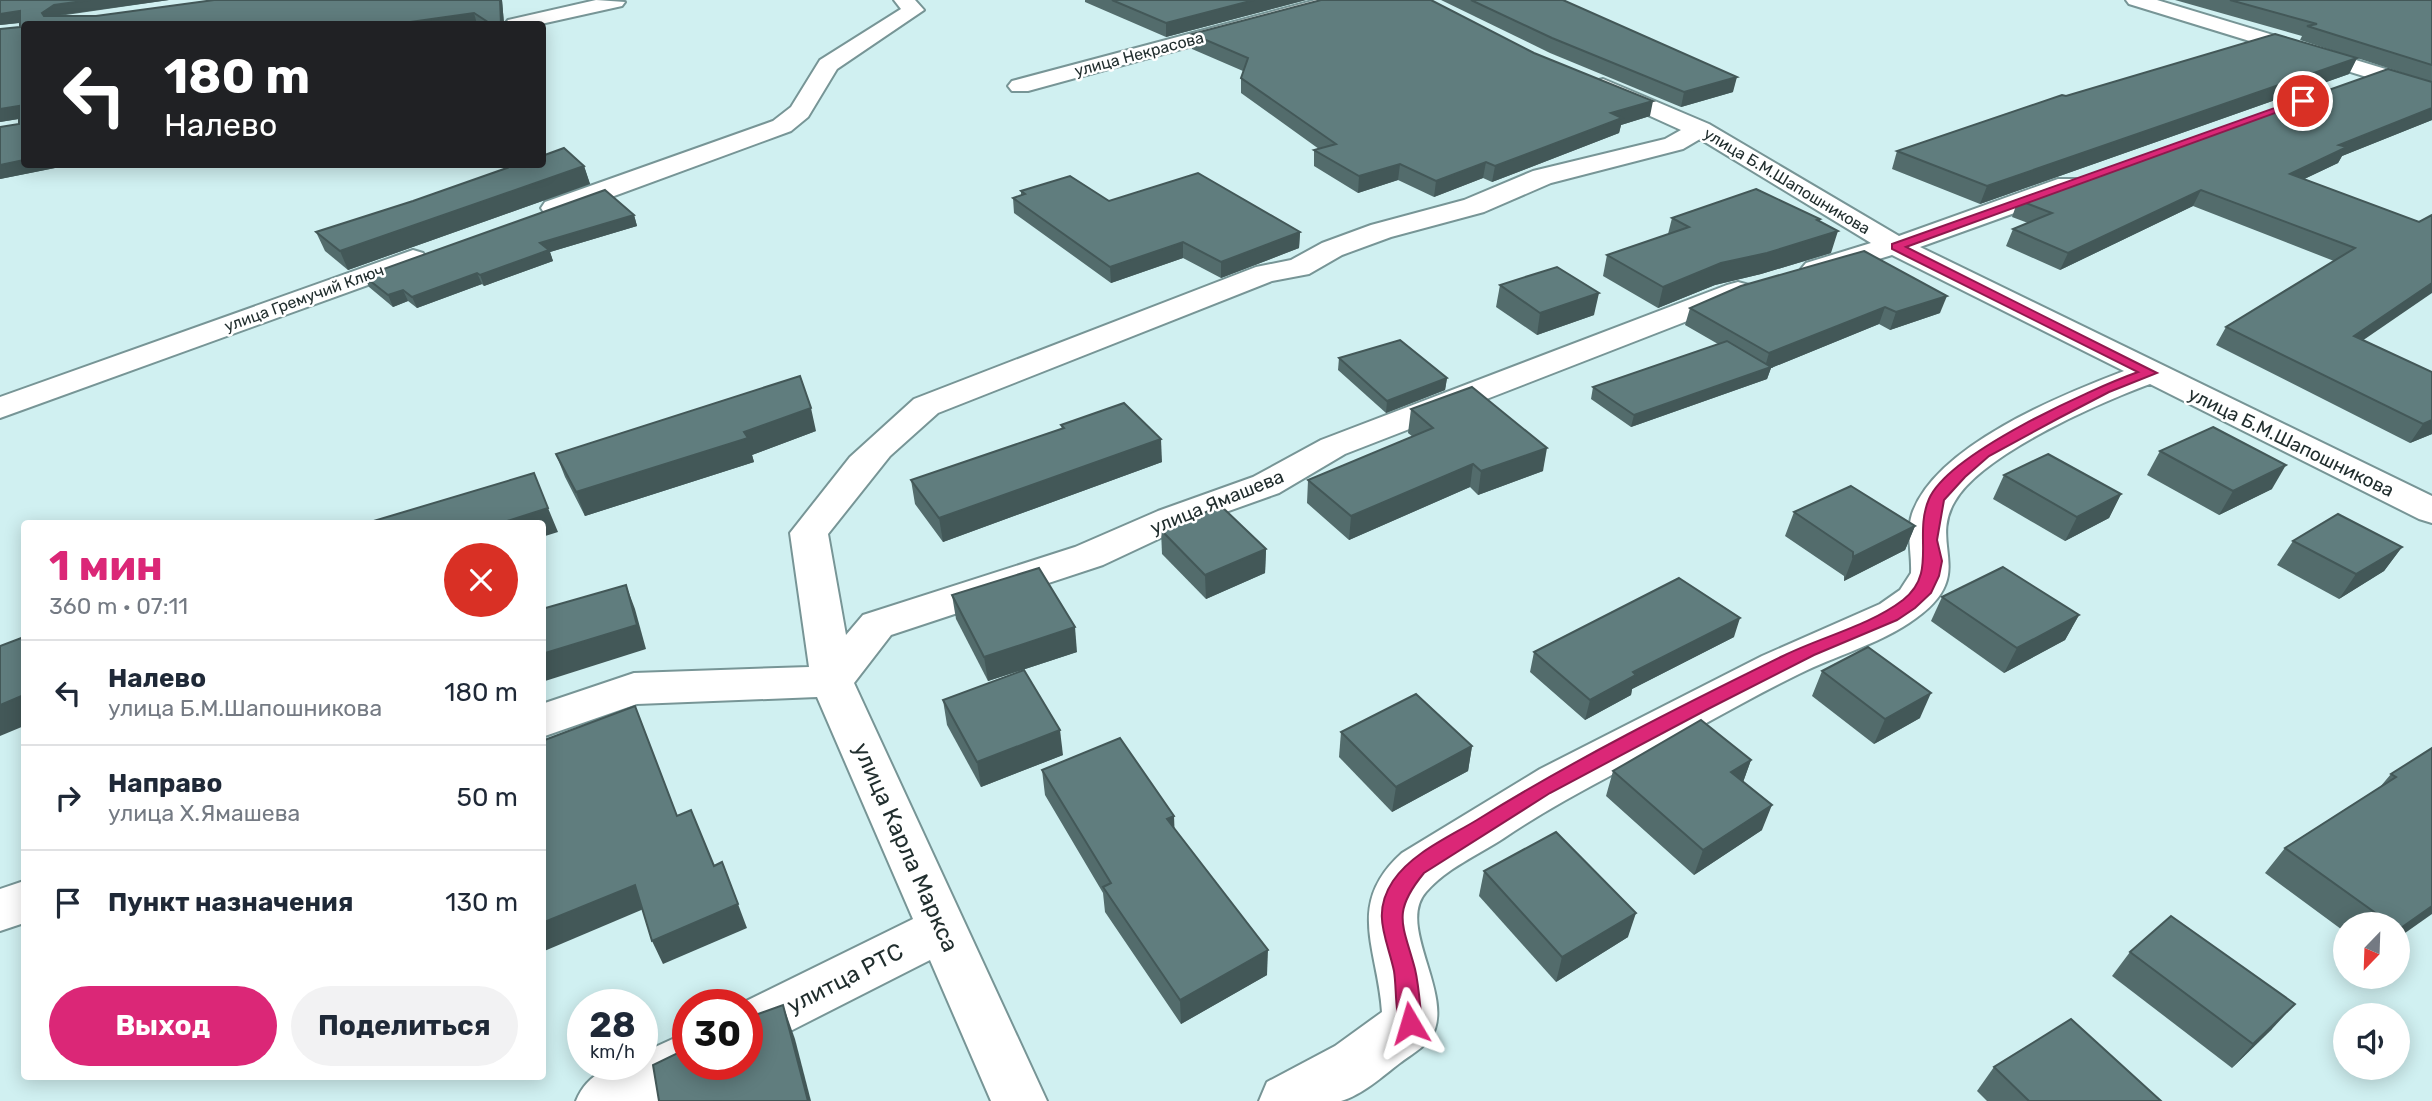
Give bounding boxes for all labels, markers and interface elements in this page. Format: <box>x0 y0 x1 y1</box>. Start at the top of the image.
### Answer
street label: улица Некрасова <box>1072 28 1206 80</box>
text: 180 m <box>164 47 310 105</box>
icon: left <box>49 49 140 140</box>
pin <box>2273 71 2333 131</box>
icon: arrive <box>2284 82 2322 120</box>
text: Налево <box>164 106 277 144</box>
street label: улица Б.М.Шапошникова <box>1700 124 1874 238</box>
street label: улица Гремучий Ключ <box>222 260 386 336</box>
street label: улица Б.М.Шапошникова <box>2184 382 2398 502</box>
street label: улица Ямашева <box>1147 465 1287 539</box>
text: 1 мин <box>49 541 163 591</box>
button: close <box>444 543 518 617</box>
text: 360 m · 07:11 <box>49 592 188 620</box>
text: Налево <box>108 663 206 694</box>
icon: left <box>49 674 87 712</box>
text: 180 m <box>444 677 518 708</box>
text: улица Б.М.Шапошникова <box>108 694 382 722</box>
street label: улица Карла Маркса <box>847 738 965 956</box>
text: Направо <box>108 768 222 799</box>
icon: right <box>49 779 87 817</box>
text: 50 m <box>457 782 518 813</box>
text: улица Х.Ямашева <box>108 799 300 827</box>
icon: arrive <box>49 884 87 922</box>
text: Пункт назначения <box>108 887 353 918</box>
text: 130 m <box>445 887 518 918</box>
north arrow <box>2333 912 2410 989</box>
map controls <box>2333 912 2410 1080</box>
street label: улитца РТС <box>782 937 908 1019</box>
button: Выход <box>49 986 277 1066</box>
button: Поделиться <box>291 986 518 1066</box>
position arrow <box>1373 986 1447 1060</box>
speed limit sign: 30 <box>672 989 763 1080</box>
button: sound <box>2333 1003 2410 1080</box>
text: 28 <box>589 1004 636 1046</box>
text: km/h <box>590 1041 635 1063</box>

